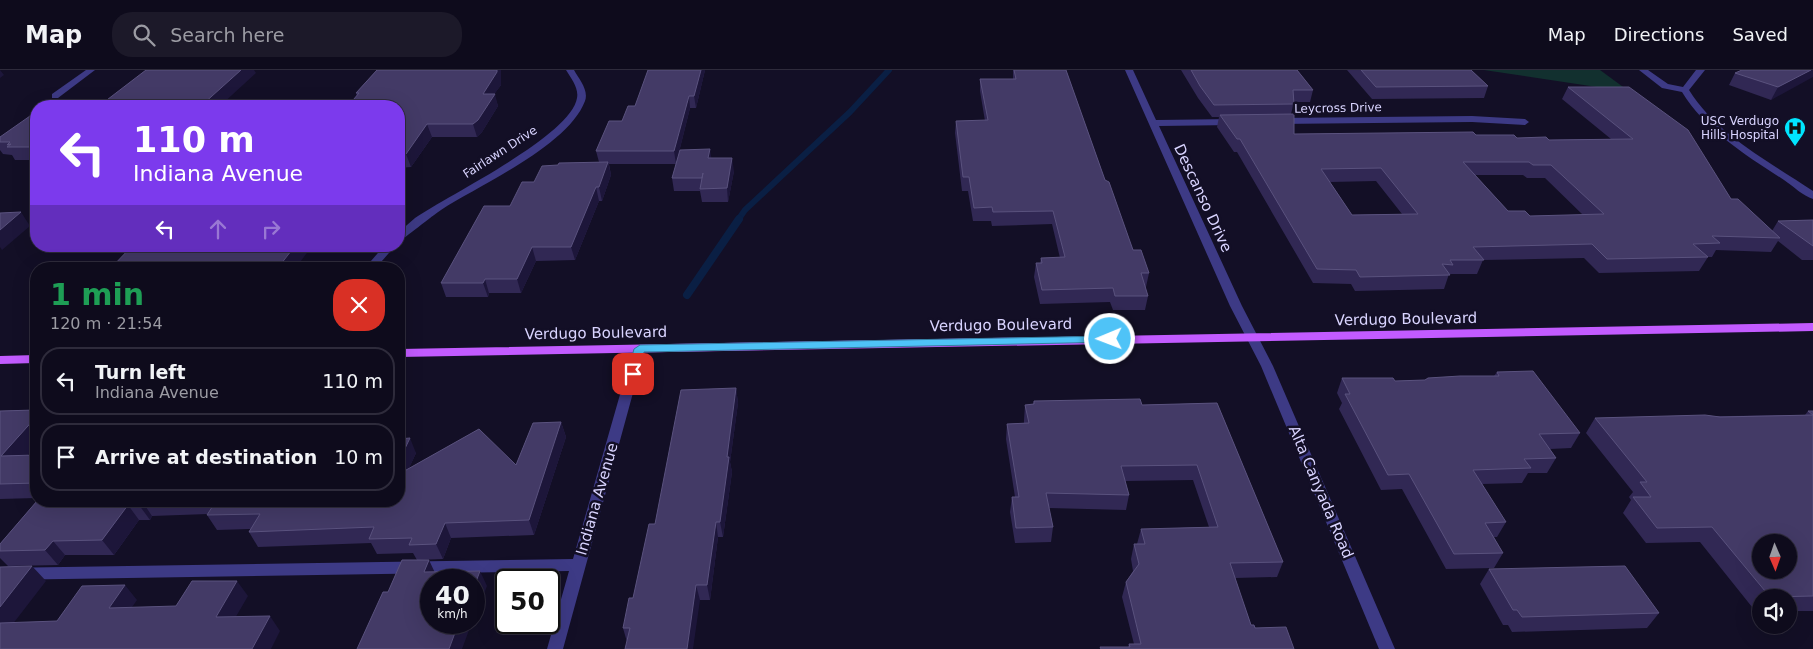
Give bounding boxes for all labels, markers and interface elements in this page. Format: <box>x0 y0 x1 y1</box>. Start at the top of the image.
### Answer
search box <box>112 12 462 57</box>
text: Map <box>25 21 82 49</box>
icon: search <box>130 21 158 49</box>
text: Search here <box>170 24 284 46</box>
text: Map <box>1548 24 1586 45</box>
text: Directions <box>1614 24 1704 45</box>
text: Saved <box>1732 24 1788 45</box>
street label: Leycross Drive <box>1294 100 1382 116</box>
place label: USC Verdugo Hills Hospital <box>1701 114 1779 142</box>
hospital icon: USC Verdugo Hills Hospital <box>1783 116 1807 147</box>
icon: left <box>50 120 115 185</box>
text: 110 m <box>133 120 255 160</box>
street label: Fairlawn Drive <box>460 123 540 181</box>
street label: Descanso Drive <box>1170 141 1236 255</box>
text: Indiana Avenue <box>133 161 303 186</box>
icon: left <box>151 215 179 243</box>
icon: ahead <box>204 215 232 243</box>
icon: right <box>257 215 285 243</box>
text: 1 min <box>50 277 144 312</box>
button: close <box>333 279 385 331</box>
street label: Verdugo Boulevard <box>1335 309 1477 329</box>
position arrow <box>1083 312 1135 364</box>
text: 120 m · 21:54 <box>50 314 163 333</box>
street label: Verdugo Boulevard <box>930 315 1072 335</box>
street label: Verdugo Boulevard <box>525 323 667 343</box>
pin <box>612 353 654 395</box>
icon: arrive <box>619 360 647 388</box>
text: Turn left <box>95 361 186 383</box>
icon: left <box>52 367 80 395</box>
text: 110 m <box>322 370 383 392</box>
text: Indiana Avenue <box>95 383 219 402</box>
street label: Alta Canyada Road <box>1285 423 1357 561</box>
street label: Indiana Avenue <box>572 441 622 557</box>
icon: arrive <box>52 443 80 471</box>
text: Arrive at destination <box>95 446 317 468</box>
text: 10 m <box>334 446 383 468</box>
north arrow <box>1752 534 1798 579</box>
map controls <box>1752 534 1797 634</box>
speed limit sign: 50 <box>495 569 560 634</box>
text: 40 <box>435 581 470 610</box>
button: sound <box>1752 589 1797 634</box>
text: km/h <box>437 607 468 621</box>

